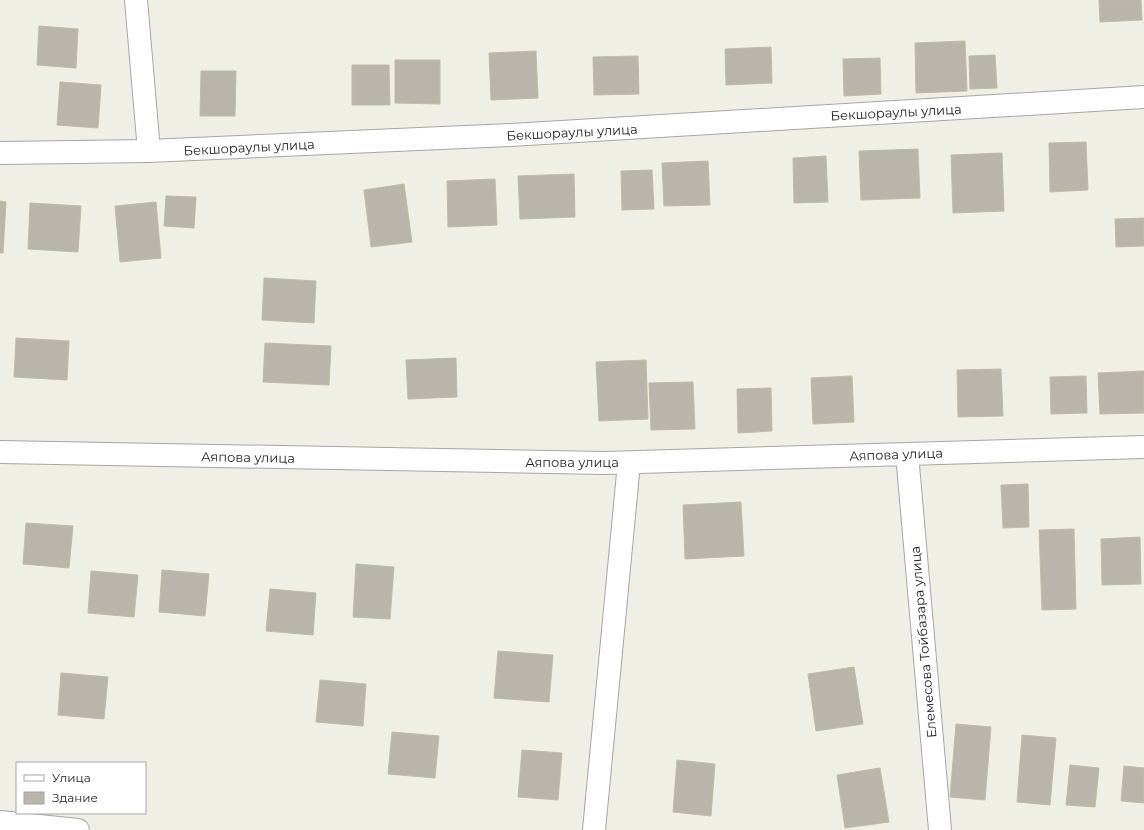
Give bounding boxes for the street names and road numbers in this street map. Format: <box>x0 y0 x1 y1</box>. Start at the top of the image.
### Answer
street label: Бекшораулы улица <box>830 101 962 123</box>
street label: Бекшораулы улица <box>506 121 638 143</box>
street label: Бекшораулы улица <box>183 136 315 158</box>
street label: Аяпова улица <box>849 444 943 464</box>
street label: Аяпова улица <box>201 448 295 466</box>
street label: Аяпова улица <box>525 454 619 470</box>
street label: Елемесова Тойбазара улица <box>907 545 939 739</box>

